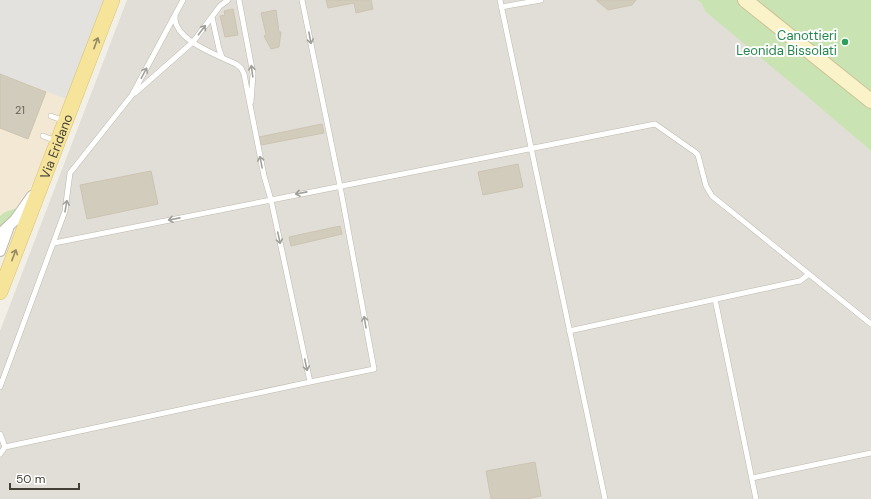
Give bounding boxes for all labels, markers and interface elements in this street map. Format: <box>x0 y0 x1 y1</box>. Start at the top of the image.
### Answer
one-way arrow <box>197 25 206 36</box>
place label: Canottieri Leonida Bissolati <box>736 27 837 59</box>
one-way arrow <box>306 31 314 44</box>
one-way arrow <box>93 37 101 49</box>
marker: Canottieri Leonida Bissolati <box>840 37 850 47</box>
one-way arrow <box>248 64 256 77</box>
one-way arrow <box>141 67 148 79</box>
house number: 21 <box>15 103 25 117</box>
street label: Via Eridano <box>36 111 77 181</box>
one-way arrow <box>257 156 265 169</box>
one-way arrow <box>295 190 308 198</box>
one-way arrow <box>62 200 70 213</box>
one-way arrow <box>168 215 181 223</box>
one-way arrow <box>275 231 283 244</box>
one-way arrow <box>11 250 19 262</box>
one-way arrow <box>361 316 369 329</box>
one-way arrow <box>303 358 311 371</box>
scale bar <box>10 465 79 491</box>
text: 50 m <box>16 471 45 487</box>

